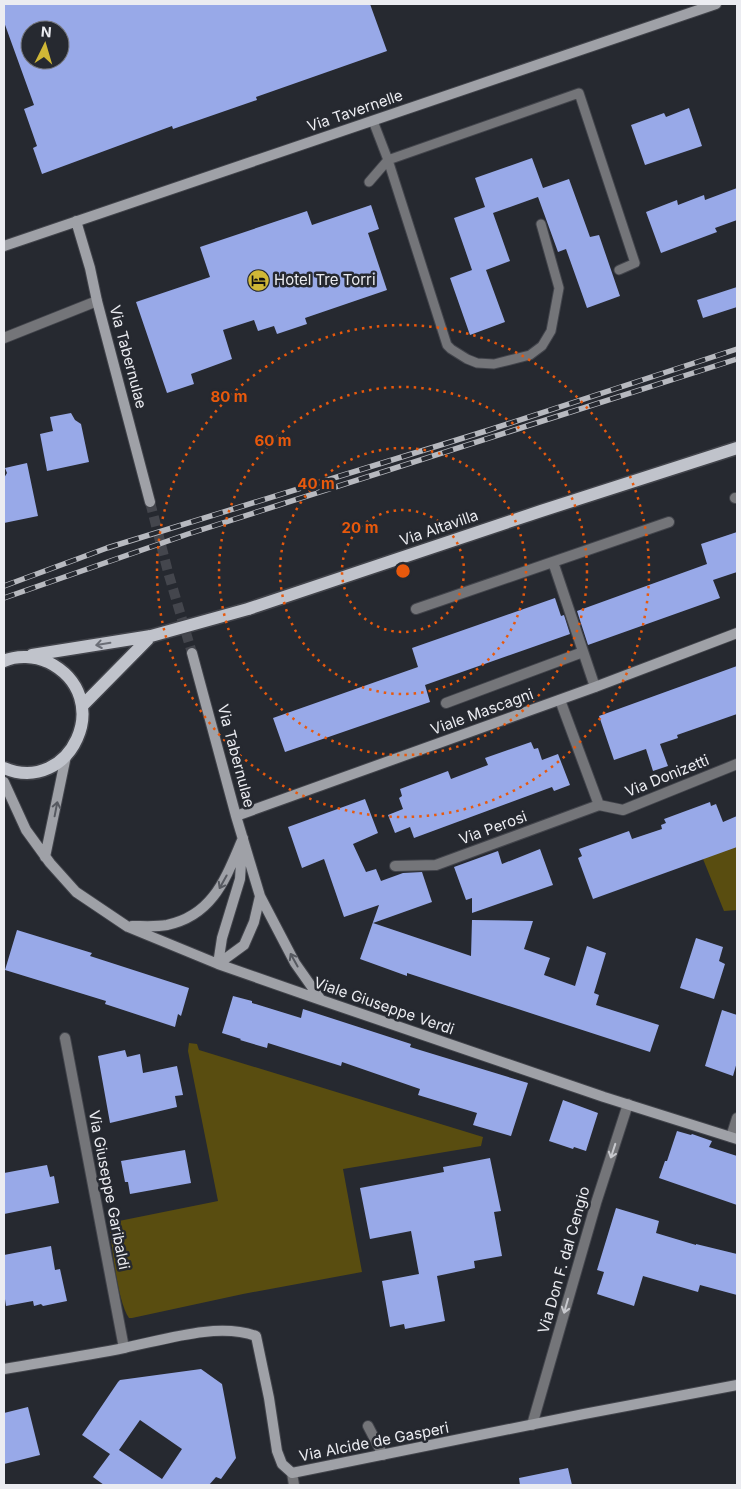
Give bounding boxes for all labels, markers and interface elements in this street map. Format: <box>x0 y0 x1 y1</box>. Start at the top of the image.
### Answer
north arrow <box>20 20 70 70</box>
text: N <box>40 23 52 40</box>
street label: Via Tavernelle <box>305 85 405 136</box>
hotel icon: Hotel Tre Torri <box>246 268 270 292</box>
place label: Hotel Tre Torri <box>274 270 376 289</box>
street label: Via Tabernulae <box>106 303 151 411</box>
text: 80 m <box>210 387 248 406</box>
text: 60 m <box>254 431 292 450</box>
text: 40 m <box>297 474 335 493</box>
street label: Via Altavilla <box>397 505 481 550</box>
text: 20 m <box>342 518 378 537</box>
centre of rings <box>394 562 412 580</box>
one-way arrow <box>95 639 111 649</box>
street label: Viale Mascagni <box>428 684 536 739</box>
street label: Via Tabernulae <box>214 702 259 810</box>
street label: Via Donizetti <box>622 750 712 801</box>
one-way arrow <box>51 802 61 818</box>
street label: Via Perosi <box>456 806 529 849</box>
one-way arrow <box>217 875 227 889</box>
one-way arrow <box>288 953 298 967</box>
street label: Viale Giuseppe Verdi <box>311 973 457 1038</box>
street label: Via Giuseppe Garibaldi <box>85 1109 134 1271</box>
one-way arrow <box>608 1142 618 1158</box>
street label: Via Don F. dal Cengio <box>533 1184 594 1336</box>
one-way arrow <box>561 1298 571 1314</box>
street label: Via Alcide de Gasperi <box>297 1418 450 1465</box>

